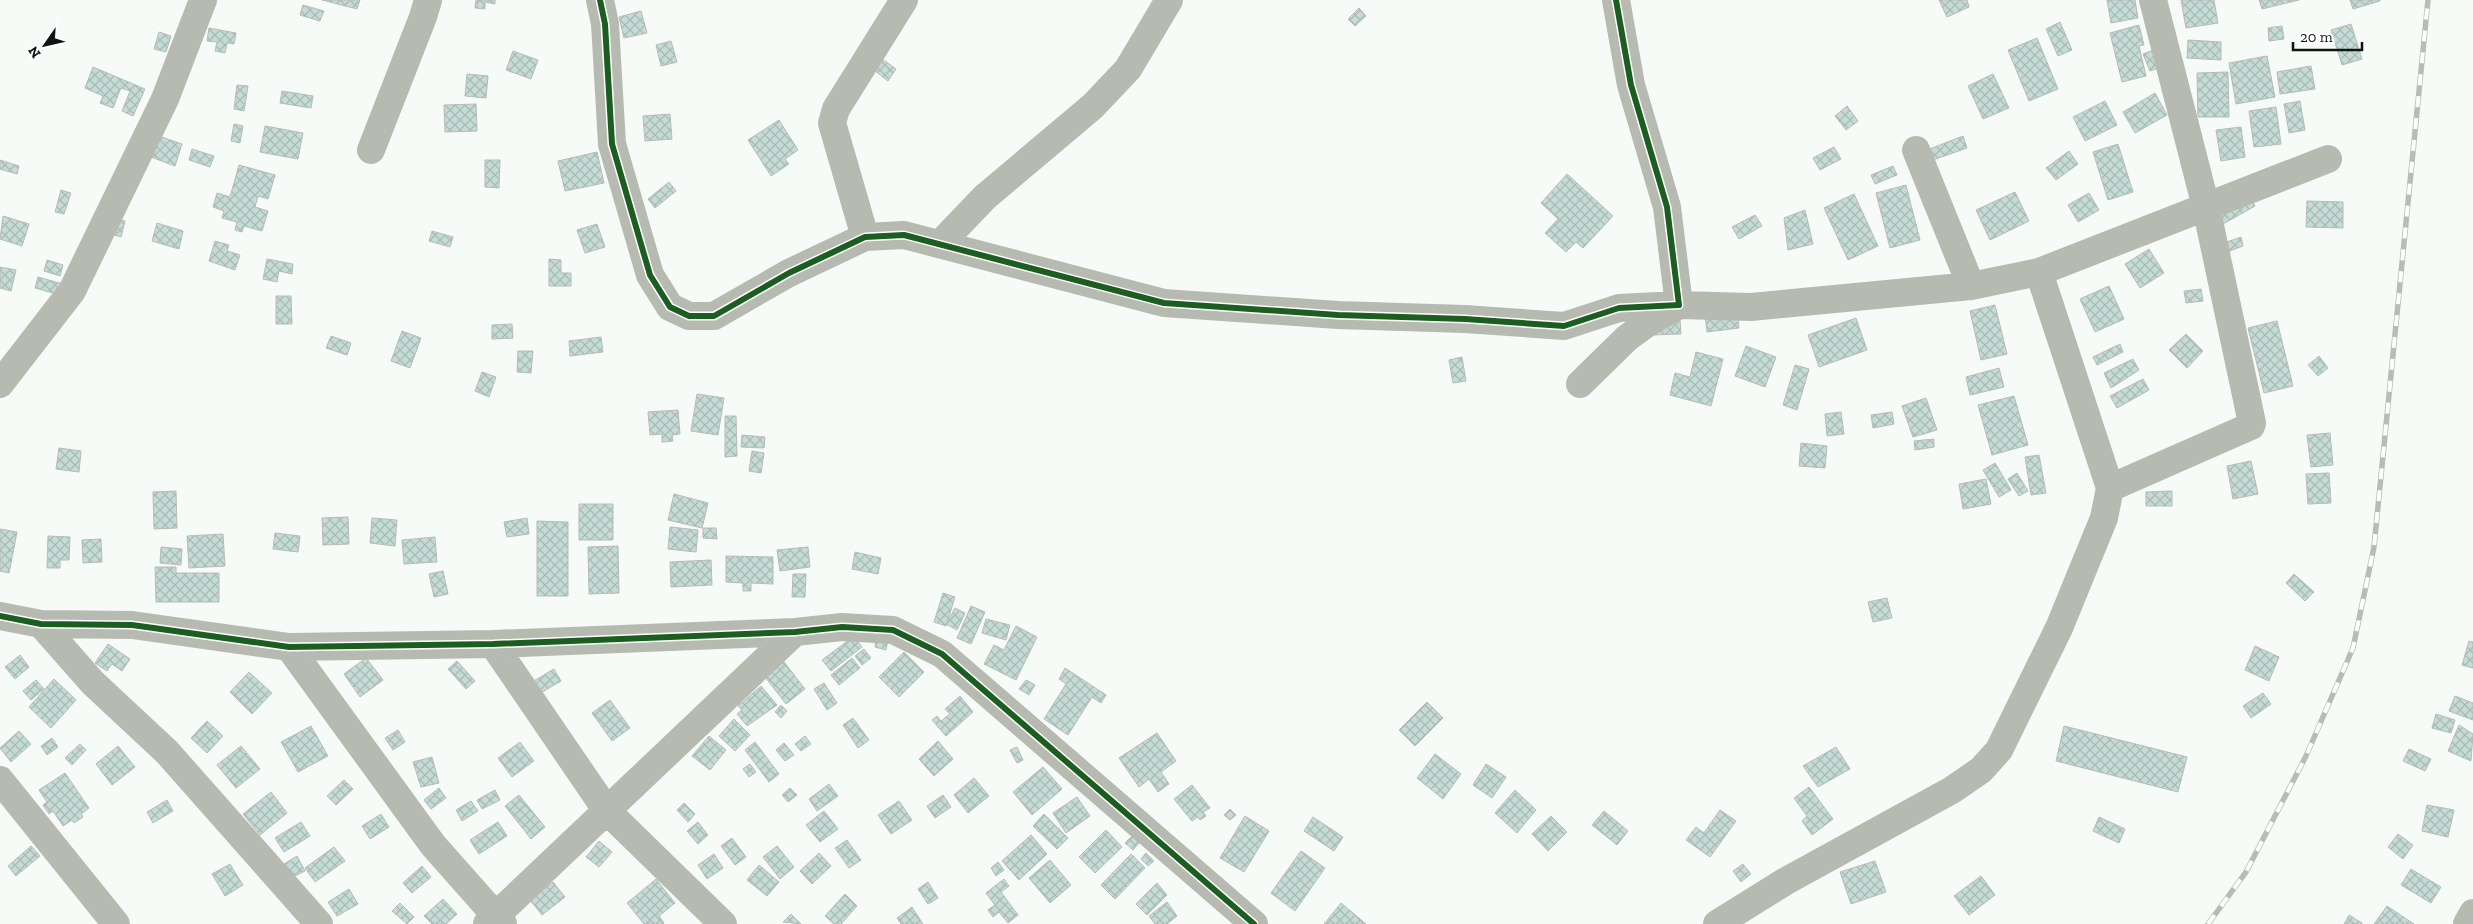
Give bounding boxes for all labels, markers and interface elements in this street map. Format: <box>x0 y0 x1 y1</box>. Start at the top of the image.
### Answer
north arrow <box>20 20 70 70</box>
scale bar <box>2293 20 2362 52</box>
text: 20 m <box>2300 28 2333 46</box>
text: N <box>24 43 45 61</box>

